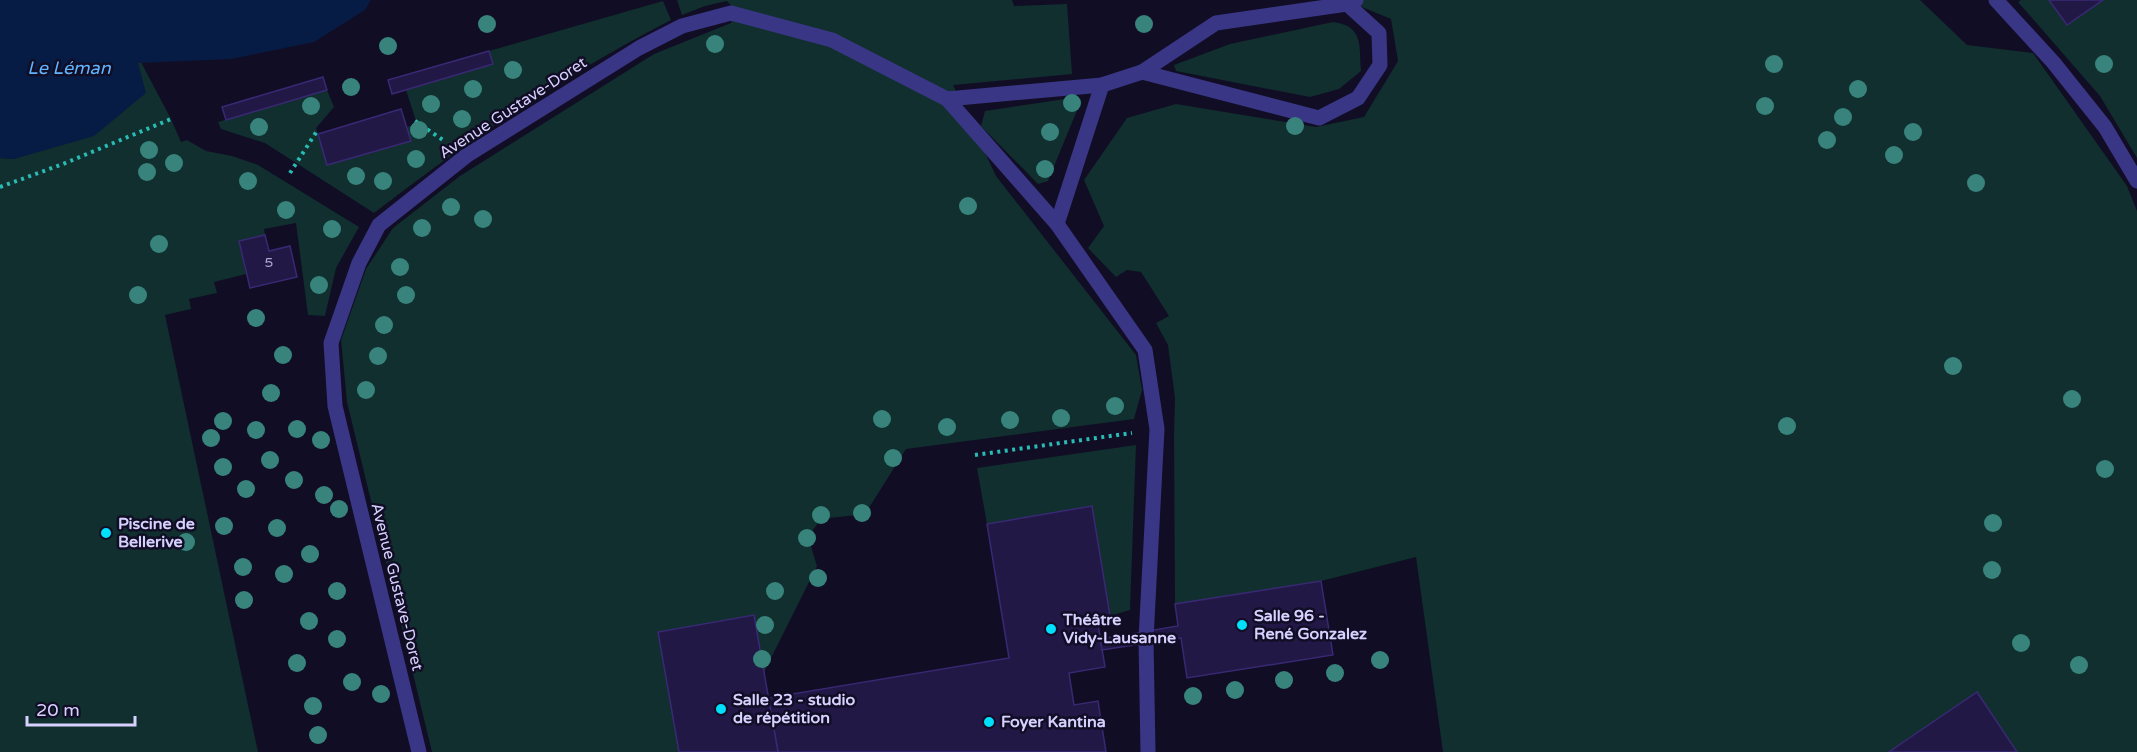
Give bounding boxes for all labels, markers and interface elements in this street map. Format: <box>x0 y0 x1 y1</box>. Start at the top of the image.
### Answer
street label: Avenue Gustave-Doret <box>435 53 591 163</box>
water label: Le Léman <box>27 57 112 79</box>
house number: 5 <box>265 254 273 271</box>
street label: Avenue Gustave-Doret <box>366 501 428 673</box>
place label: Piscine de Bellerive <box>118 514 195 552</box>
marker: Piscine de Bellerive <box>99 526 113 540</box>
place label: Salle 96 - René Gonzalez <box>1254 606 1367 644</box>
place label: Théâtre Vidy-Lausanne <box>1062 610 1176 648</box>
marker: Salle 96 - René Gonzalez <box>1235 618 1249 632</box>
marker: Théâtre Vidy-Lausanne <box>1044 622 1058 636</box>
scale bar <box>27 689 135 727</box>
place label: Salle 23 - studio de répétition <box>733 690 856 728</box>
text: 20 m <box>36 699 80 721</box>
marker: Salle 23 - studio de répétition <box>714 702 728 716</box>
place label: Foyer Kantina <box>1001 712 1106 732</box>
marker: Foyer Kantina <box>982 715 996 729</box>

